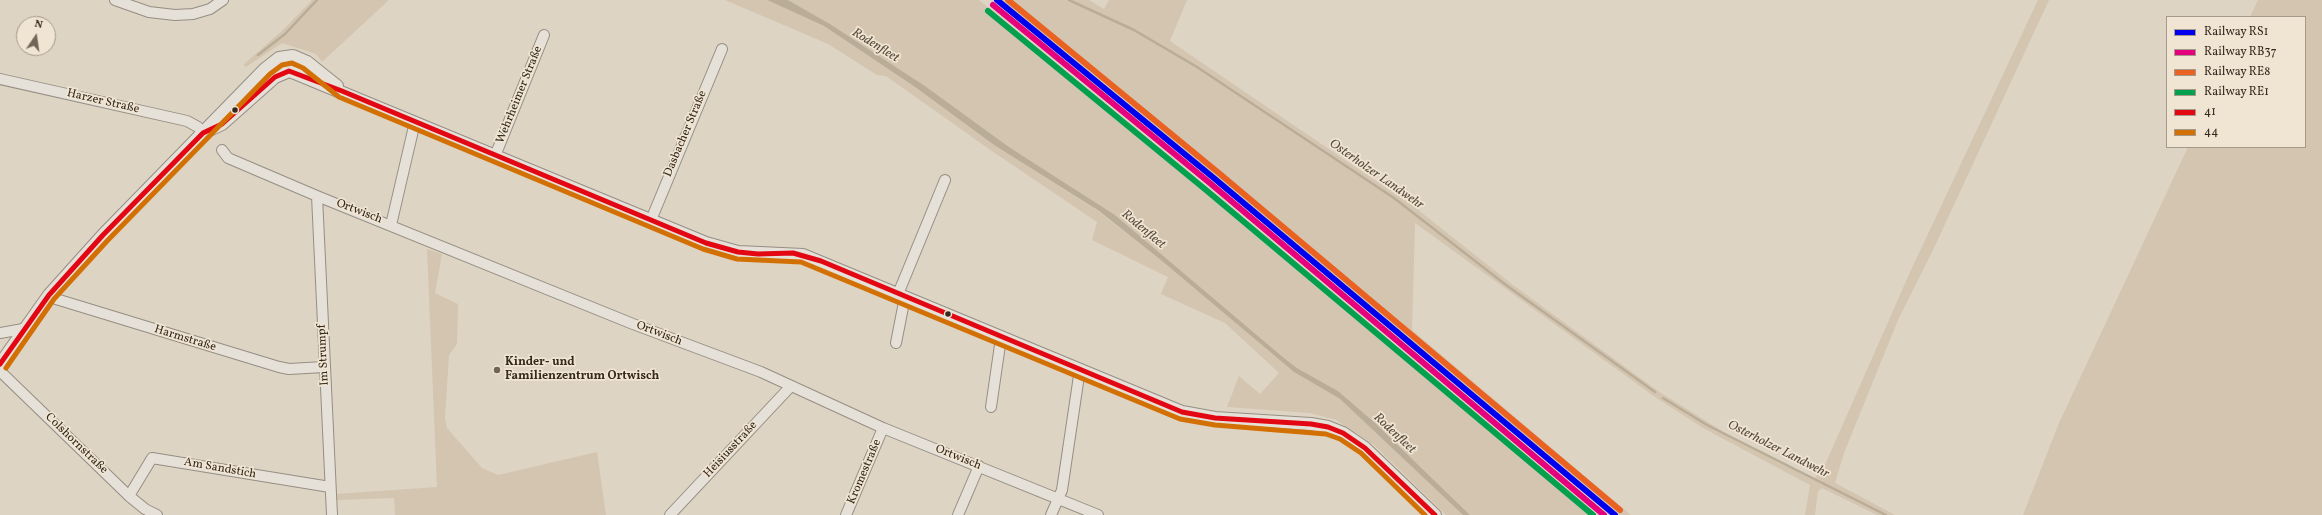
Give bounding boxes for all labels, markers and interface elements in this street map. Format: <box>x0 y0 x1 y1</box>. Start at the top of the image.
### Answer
north arrow <box>16 16 56 56</box>
legend <box>2166 16 2306 148</box>
text: N <box>33 17 44 33</box>
text: Railway RS1 <box>2204 24 2268 40</box>
water label: Rodenfleet <box>849 25 901 67</box>
street label: Wehrheimer Straße <box>494 44 546 146</box>
text: Railway RB37 <box>2204 44 2276 60</box>
text: Railway RE8 <box>2204 64 2270 80</box>
text: Railway RE1 <box>2204 84 2269 100</box>
street label: Harzer Straße <box>65 87 141 117</box>
street label: Dasbacher Straße <box>661 89 711 179</box>
text: 41 <box>2204 104 2216 120</box>
unlabelled marker <box>230 105 240 115</box>
text: 44 <box>2204 124 2218 140</box>
water label: Osterholzer Landwehr <box>1326 136 1426 214</box>
street label: Ortwisch <box>334 197 384 227</box>
water label: Rodenfleet <box>1118 207 1168 253</box>
unlabelled marker <box>943 309 953 319</box>
street label: Ortwisch <box>634 319 684 349</box>
street label: Harmstraße <box>152 323 218 355</box>
street label: Im Strumpf <box>315 324 333 386</box>
place label: Kinder- und Familienzentrum Ortwisch <box>505 356 659 384</box>
marker: Kinder- und Familienzentrum Ortwisch <box>492 365 502 375</box>
street label: Colshornstraße <box>42 410 110 478</box>
water label: Rodenfleet <box>1369 410 1419 458</box>
water label: Osterholzer Landwehr <box>1724 418 1832 482</box>
street label: Heisiusstraße <box>701 419 761 481</box>
street label: Kromestraße <box>845 437 885 507</box>
street label: Ortwisch <box>933 442 983 474</box>
street label: Am Sandstich <box>183 456 257 482</box>

